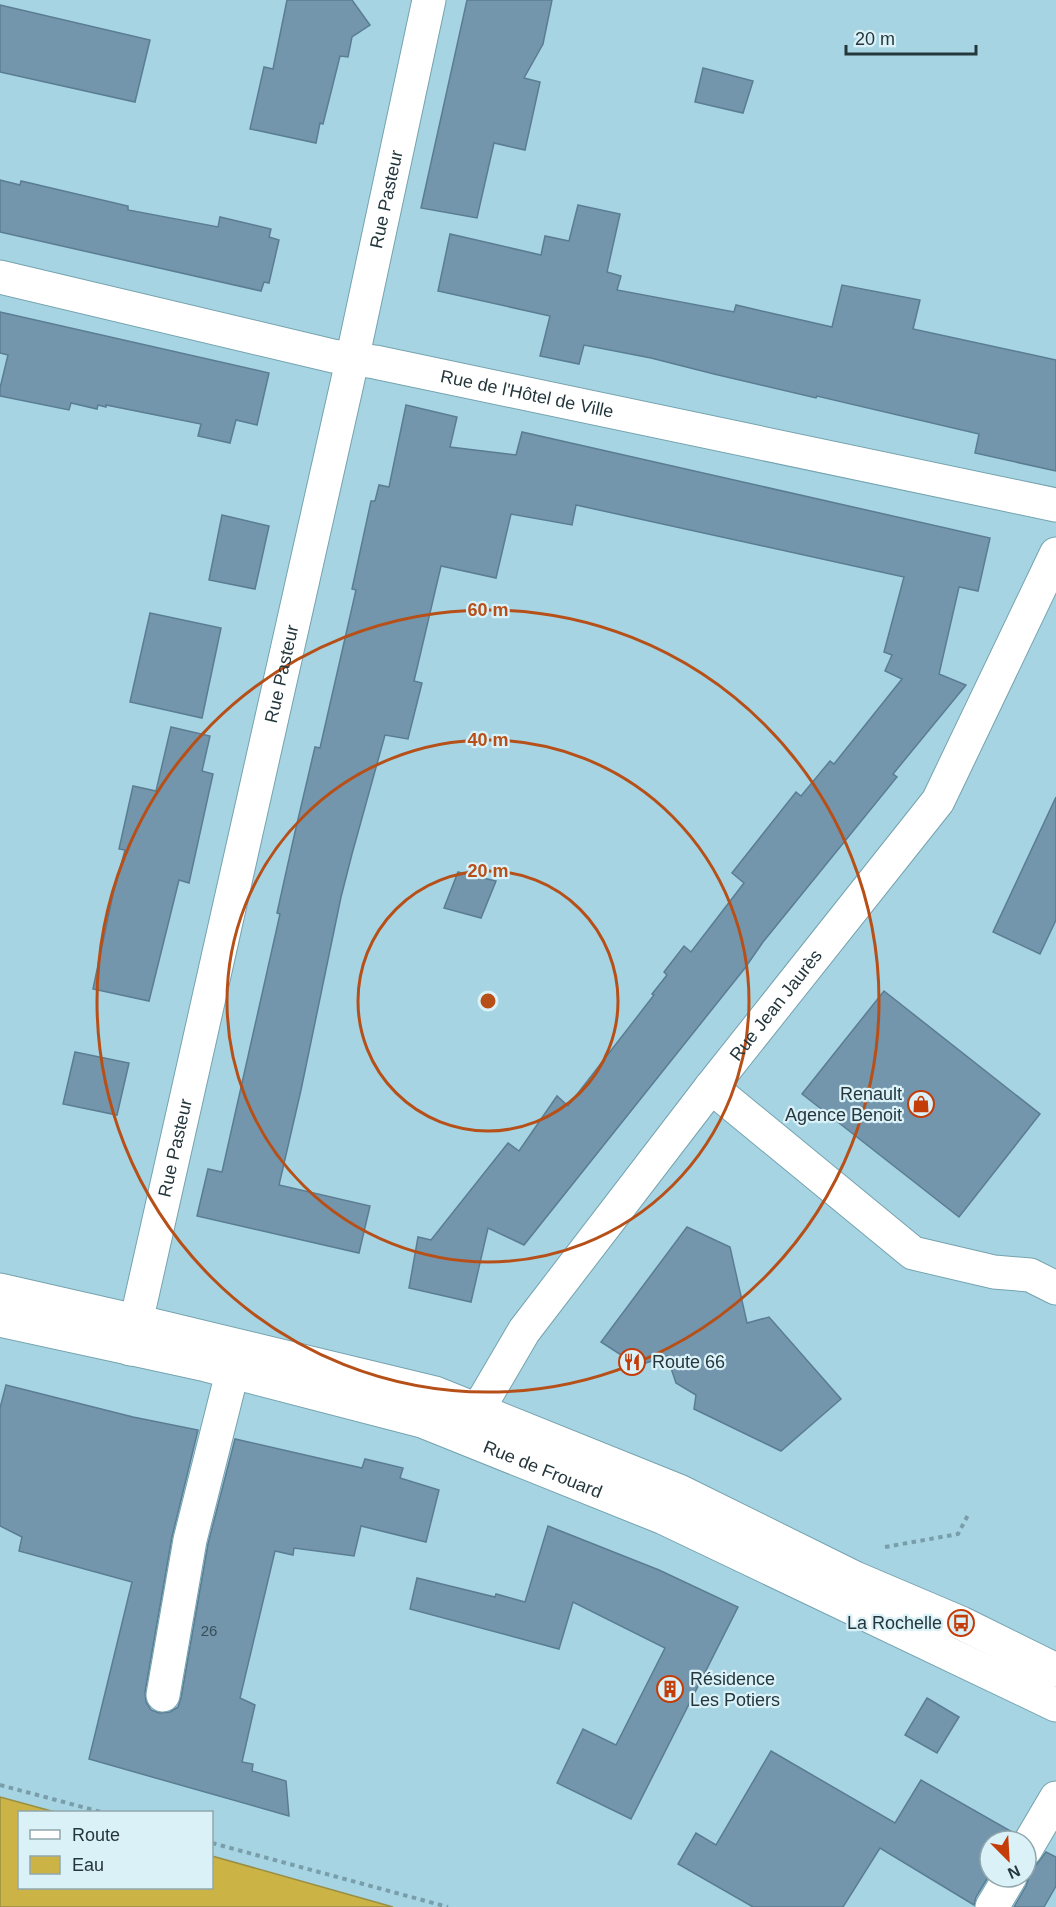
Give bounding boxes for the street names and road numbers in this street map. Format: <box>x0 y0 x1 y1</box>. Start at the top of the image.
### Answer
street label: Rue Pasteur <box>366 148 407 250</box>
street label: Rue de l'Hôtel de Ville <box>439 366 615 422</box>
street label: Rue Pasteur <box>261 623 302 725</box>
street label: Rue Jean Jaurès <box>726 946 826 1065</box>
street label: Rue Pasteur <box>154 1097 196 1199</box>
street label: Rue de Frouard <box>480 1437 605 1502</box>

